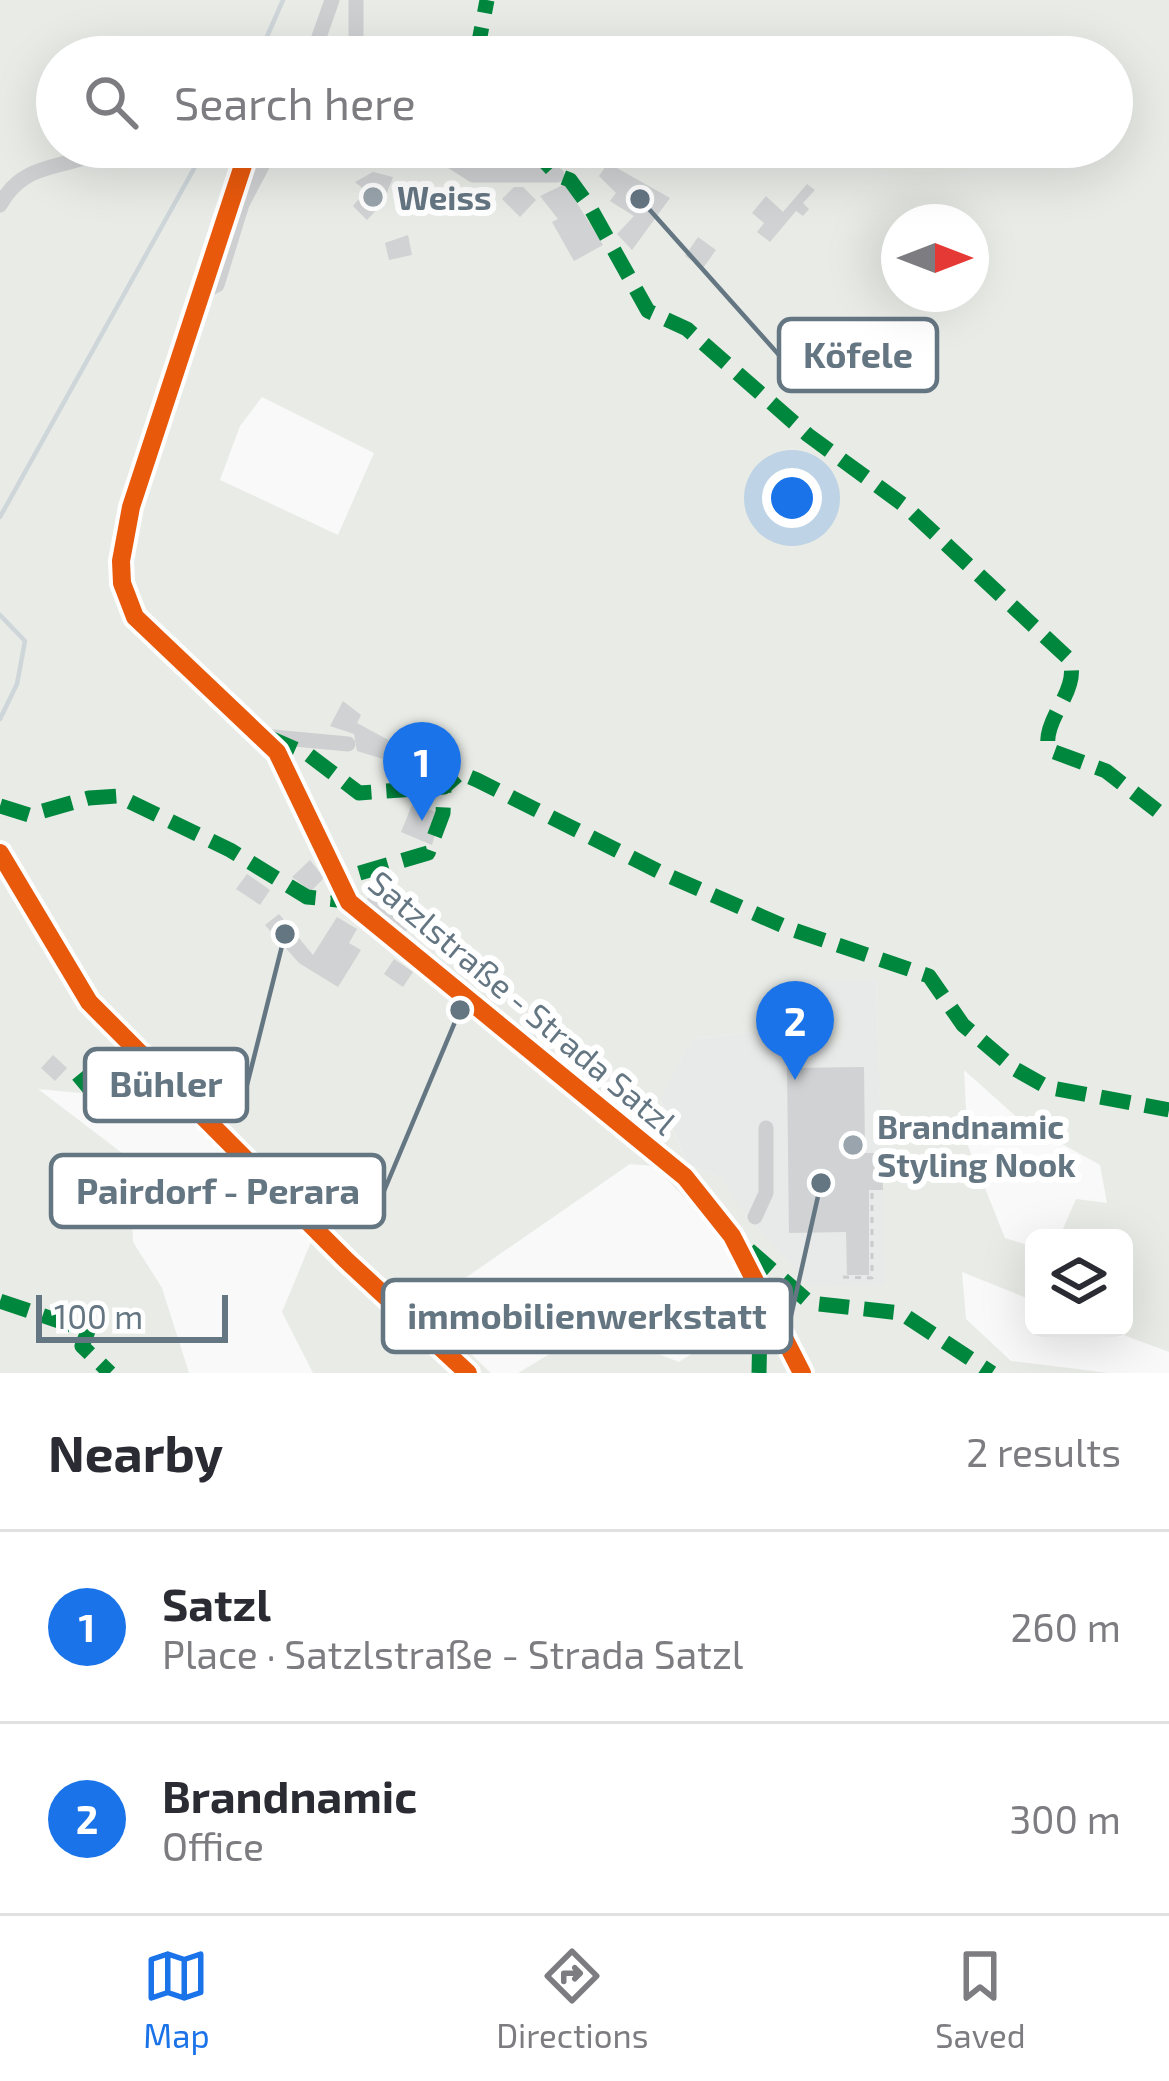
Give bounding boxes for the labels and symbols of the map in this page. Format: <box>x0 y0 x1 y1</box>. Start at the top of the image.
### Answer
place label: Weiss <box>397 177 491 217</box>
marker: Weiss <box>360 184 386 210</box>
north arrow <box>881 204 989 312</box>
callout: Köfele <box>779 319 937 391</box>
text: Köfele <box>803 332 913 375</box>
your location <box>762 468 822 528</box>
pin: 1 <box>383 722 461 821</box>
street label: Satzlstraße - Strada Satzl <box>361 862 685 1142</box>
pin: 2 <box>756 981 834 1080</box>
callout: Bühler <box>85 1049 247 1121</box>
text: Bühler <box>109 1061 223 1104</box>
place label: Brandnamic Styling Nook <box>877 1106 1076 1184</box>
marker: Brandnamic Styling Nook <box>840 1132 866 1158</box>
callout: Pairdorf - Perara <box>51 1155 384 1227</box>
text: Pairdorf - Perara <box>76 1168 360 1211</box>
callout: immobilienwerkstatt <box>383 1280 791 1352</box>
scale bar <box>36 1289 228 1342</box>
text: immobilienwerkstatt <box>407 1293 767 1336</box>

